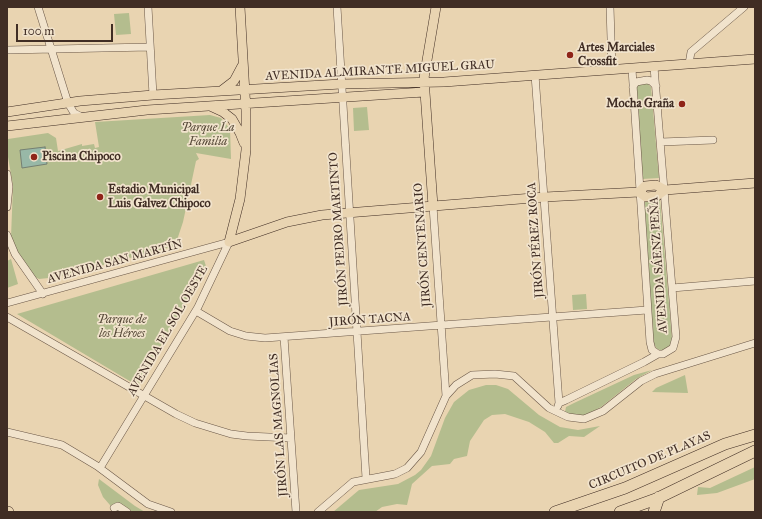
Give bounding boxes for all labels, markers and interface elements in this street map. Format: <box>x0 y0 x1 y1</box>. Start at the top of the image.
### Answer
scale bar <box>18 16 115 42</box>
text: 100 m <box>23 24 54 38</box>
place label: Artes Marciales Crossfit <box>578 41 655 69</box>
marker: Artes Marciales Crossfit <box>565 50 575 60</box>
street label: AVENIDA ALMIRANTE MIGUEL GRAU <box>265 58 495 84</box>
place label: Mocha Graña <box>606 97 674 111</box>
marker: Mocha Graña <box>677 99 687 109</box>
park label: Parque La Familia <box>182 121 234 149</box>
place label: Piscina Chipoco <box>42 150 121 164</box>
marker: Piscina Chipoco <box>29 152 39 162</box>
street label: JIRÓN PEDRO MARTINTO <box>326 152 352 306</box>
street label: JIRÓN CENTENARIO <box>411 182 435 308</box>
street label: JIRÓN PÉREZ ROCA <box>525 182 547 298</box>
place label: Estadio Municipal Luis Galvez Chipoco <box>108 183 211 211</box>
marker: Estadio Municipal Luis Galvez Chipoco <box>95 192 105 202</box>
street label: AVENIDA SÁENZ PEÑA <box>647 196 671 334</box>
street label: AVENIDA SAN MARTÍN <box>46 237 184 287</box>
street label: AVENIDA EL SOL OESTE <box>125 263 211 399</box>
street label: JIRÓN TACNA <box>329 310 411 330</box>
park label: Parque de los Héroes <box>97 313 147 341</box>
street label: JIRÓN LAS MAGNOLIAS <box>267 353 291 497</box>
street label: CIRCUITO DE PLAYAS <box>587 429 713 493</box>

